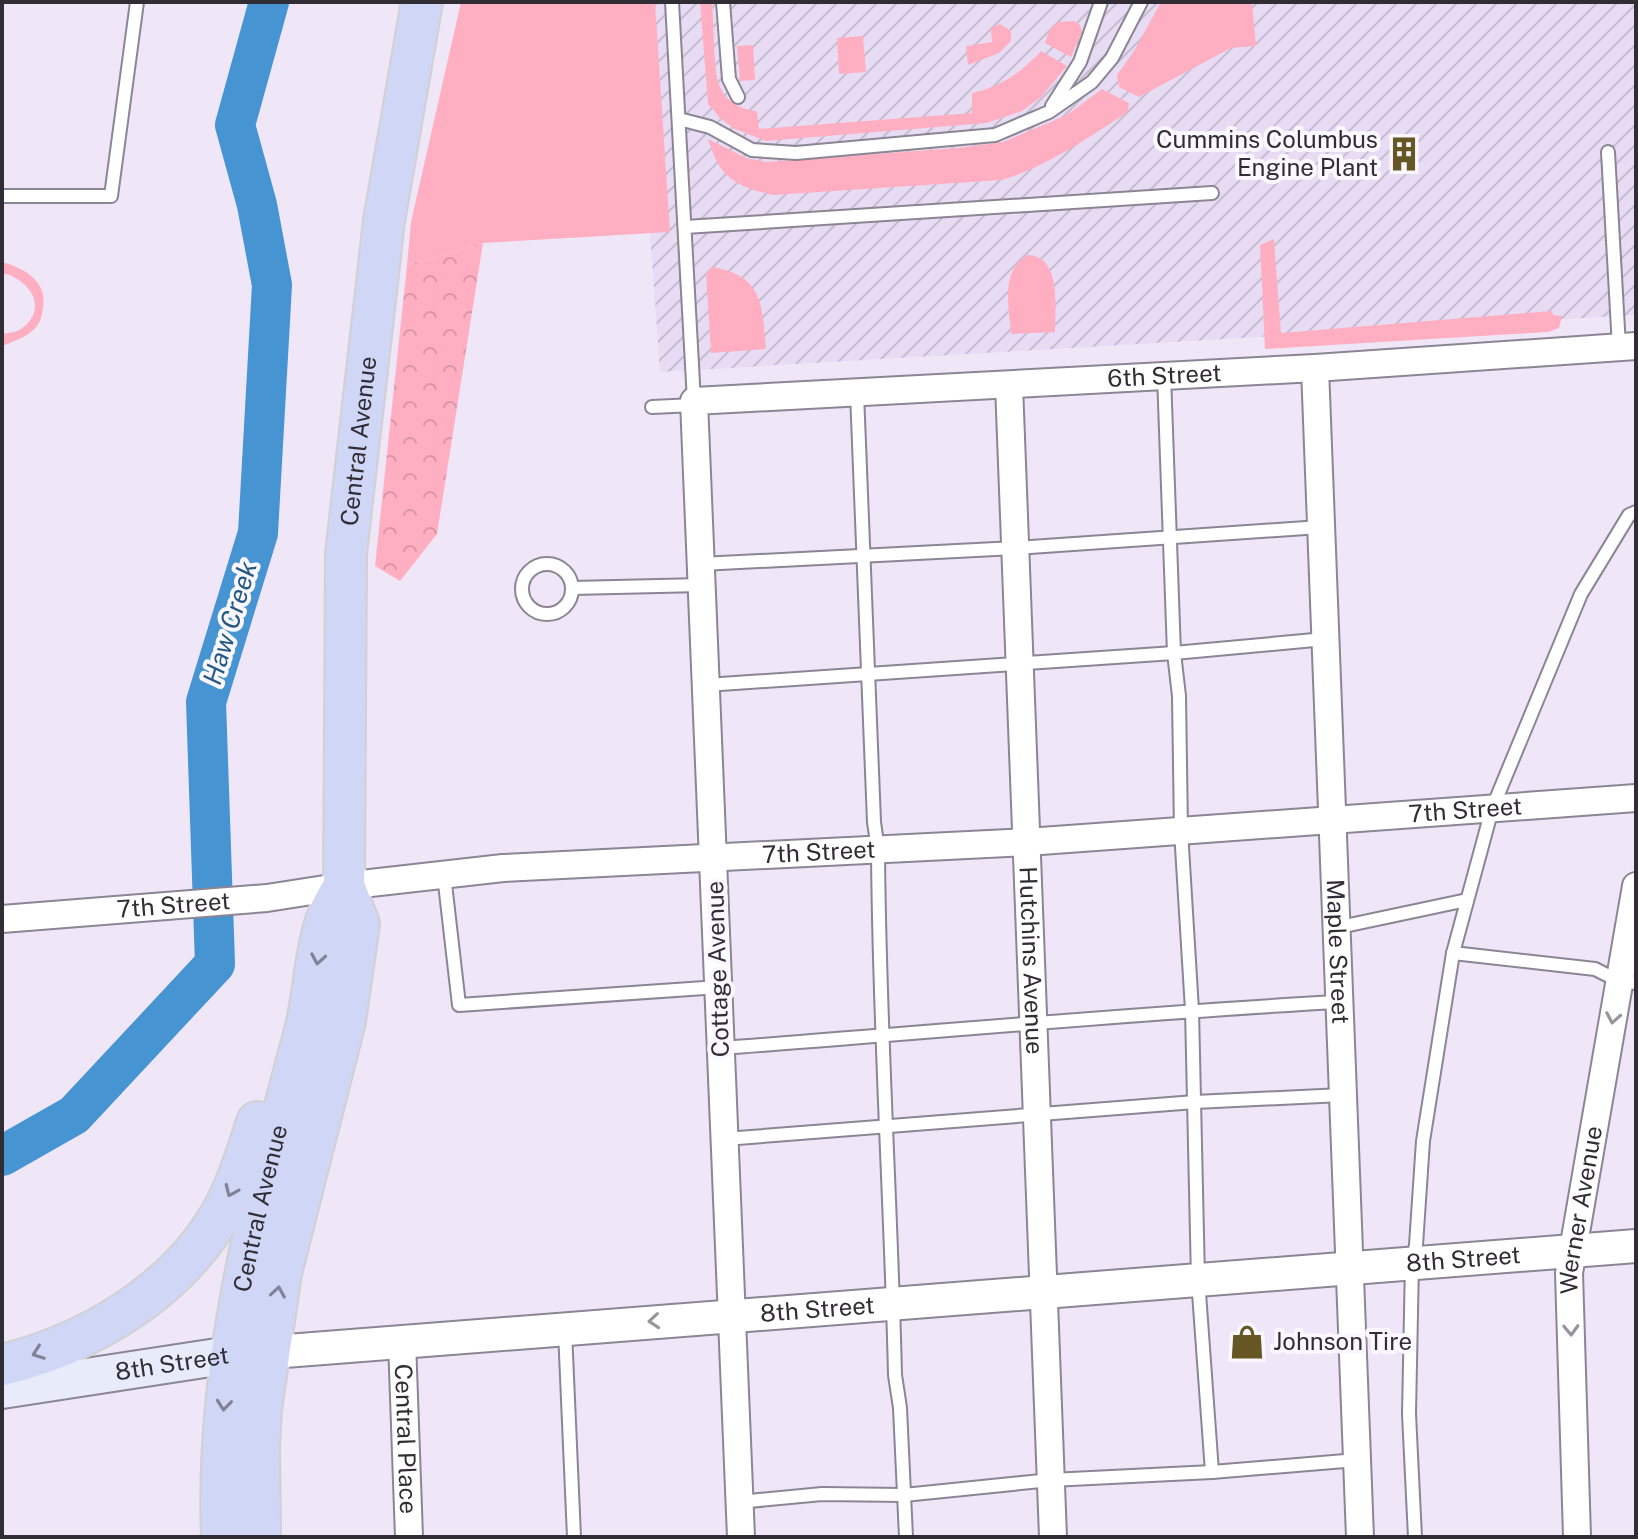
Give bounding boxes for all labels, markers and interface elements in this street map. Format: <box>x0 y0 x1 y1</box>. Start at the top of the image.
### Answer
place label: Cummins Columbus Engine Plant <box>1156 125 1378 181</box>
building icon: Cummins Columbus Engine Plant <box>1385 135 1423 173</box>
street label: Central Avenue <box>334 355 381 527</box>
street label: 6th Street <box>1107 358 1222 392</box>
water label: Haw Creek <box>196 557 263 688</box>
street label: 7th Street <box>1408 791 1523 827</box>
street label: 7th Street <box>761 835 876 868</box>
street label: Hutchins Avenue <box>1014 866 1050 1055</box>
street label: Maple Street <box>1322 879 1355 1024</box>
street label: Cottage Avenue <box>700 880 734 1058</box>
street label: 7th Street <box>116 886 231 923</box>
one-way arrow <box>311 952 328 966</box>
one-way arrow <box>1605 1011 1622 1024</box>
street label: Central Avenue <box>227 1122 293 1294</box>
street label: Werner Avenue <box>1554 1124 1607 1295</box>
one-way arrow <box>225 1183 241 1197</box>
street label: 8th Street <box>1405 1240 1522 1277</box>
one-way arrow <box>269 1286 286 1299</box>
street label: 8th Street <box>759 1290 875 1327</box>
one-way arrow <box>647 1312 660 1329</box>
shop icon: Johnson Tire <box>1228 1323 1266 1361</box>
one-way arrow <box>1562 1324 1579 1337</box>
place label: Johnson Tire <box>1273 1327 1412 1355</box>
street label: 8th Street <box>113 1340 231 1385</box>
one-way arrow <box>32 1343 46 1360</box>
street label: Central Place <box>390 1363 423 1515</box>
one-way arrow <box>216 1398 233 1411</box>

